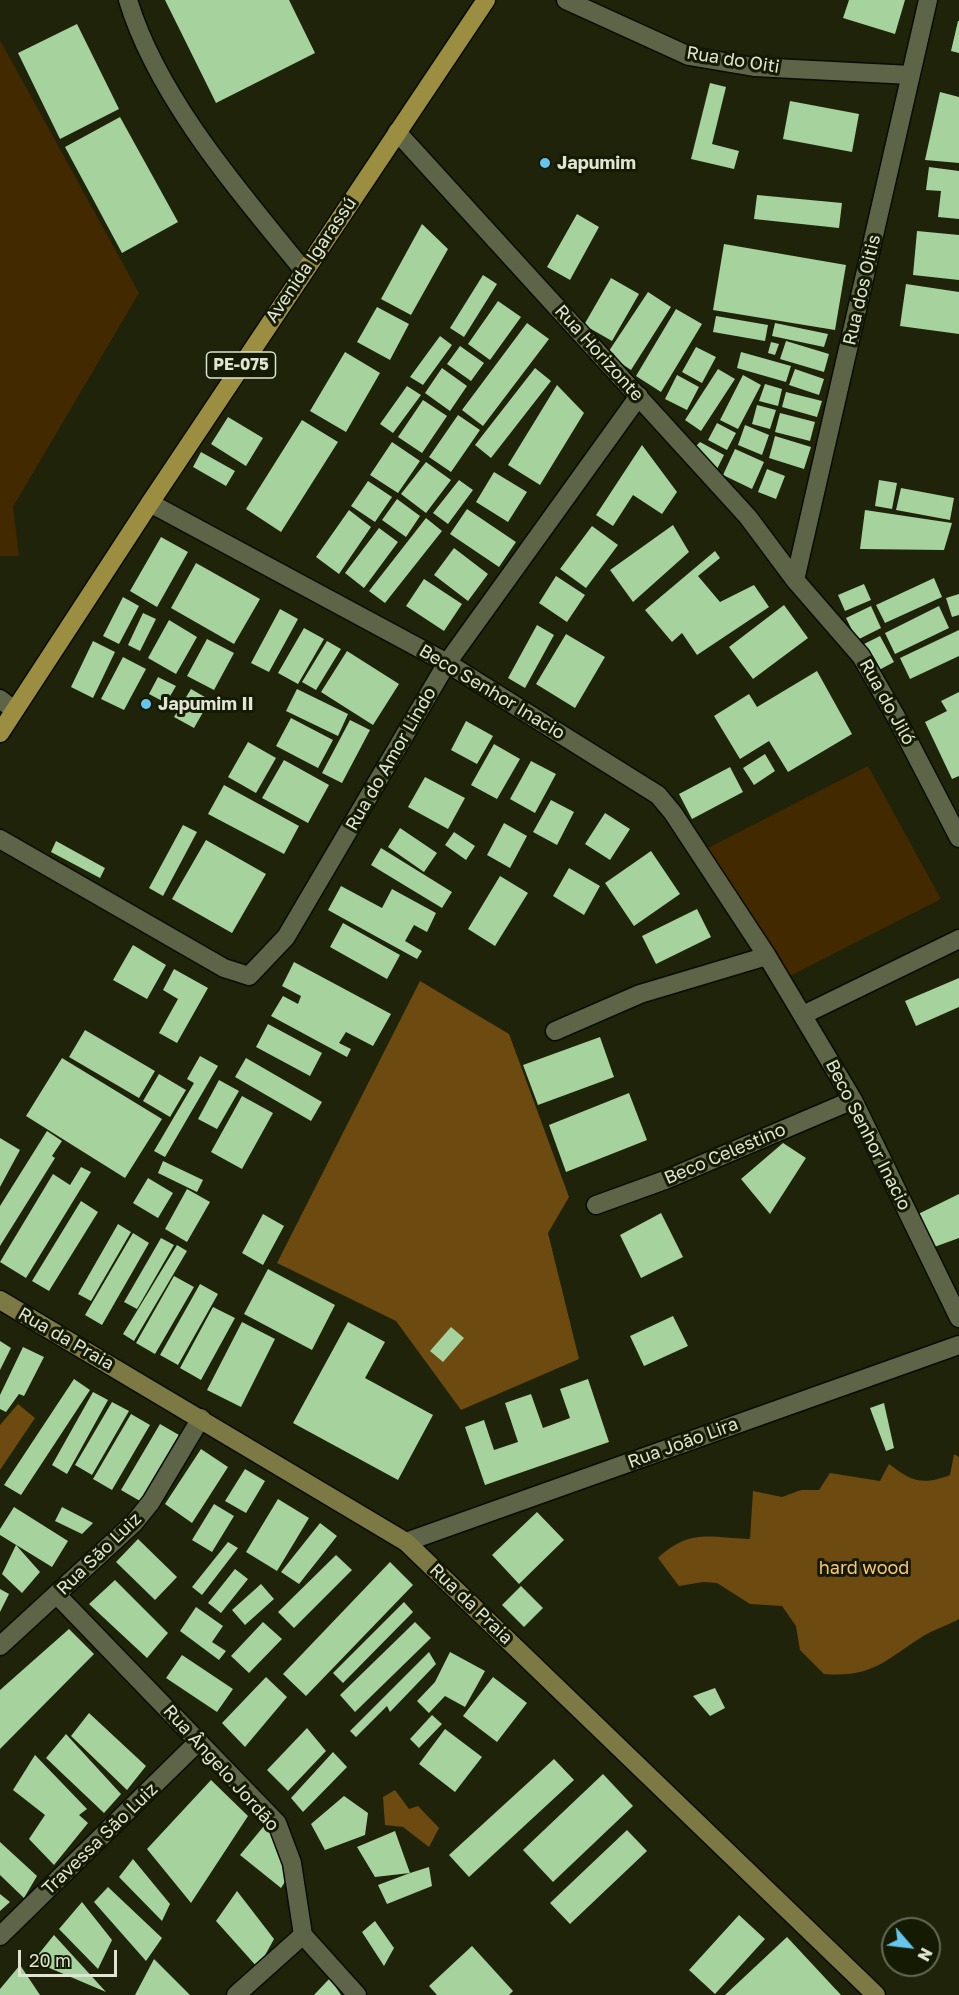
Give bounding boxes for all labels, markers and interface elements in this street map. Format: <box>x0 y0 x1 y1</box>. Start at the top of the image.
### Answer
street label: Rua do Oiti <box>685 42 781 78</box>
place label: Japumim <box>557 152 636 174</box>
marker: Japumim <box>538 156 552 170</box>
street label: Avenida Igarassú <box>261 193 361 327</box>
street label: Rua dos Oitis <box>839 232 885 348</box>
street label: Rua Horizonte <box>550 300 648 406</box>
road number: PE-075 <box>206 352 276 378</box>
street label: Beco Senhor Inacio <box>415 640 569 744</box>
street label: Rua do Jiló <box>855 655 919 749</box>
street label: Rua do Amor Lindo <box>341 683 441 835</box>
place label: Japumim II <box>158 693 254 715</box>
marker: Japumim II <box>139 697 153 711</box>
street label: Beco Senhor Inacio <box>821 1056 915 1214</box>
street label: Beco Celestino <box>661 1119 789 1189</box>
street label: Rua da Praia <box>14 1303 118 1375</box>
street label: Rua João Lira <box>625 1413 741 1473</box>
street label: Rua São Luiz <box>52 1508 146 1600</box>
park label: hard wood <box>819 1557 909 1579</box>
street label: Rua da Praia <box>425 1559 517 1649</box>
street label: Rua Ângelo Jordão <box>159 1700 283 1836</box>
street label: Travessa São Luiz <box>38 1778 162 1900</box>
north arrow <box>881 1917 941 1977</box>
scale bar <box>21 1938 120 1976</box>
text: N <box>913 1944 937 1965</box>
text: 20 m <box>29 1949 71 1971</box>

